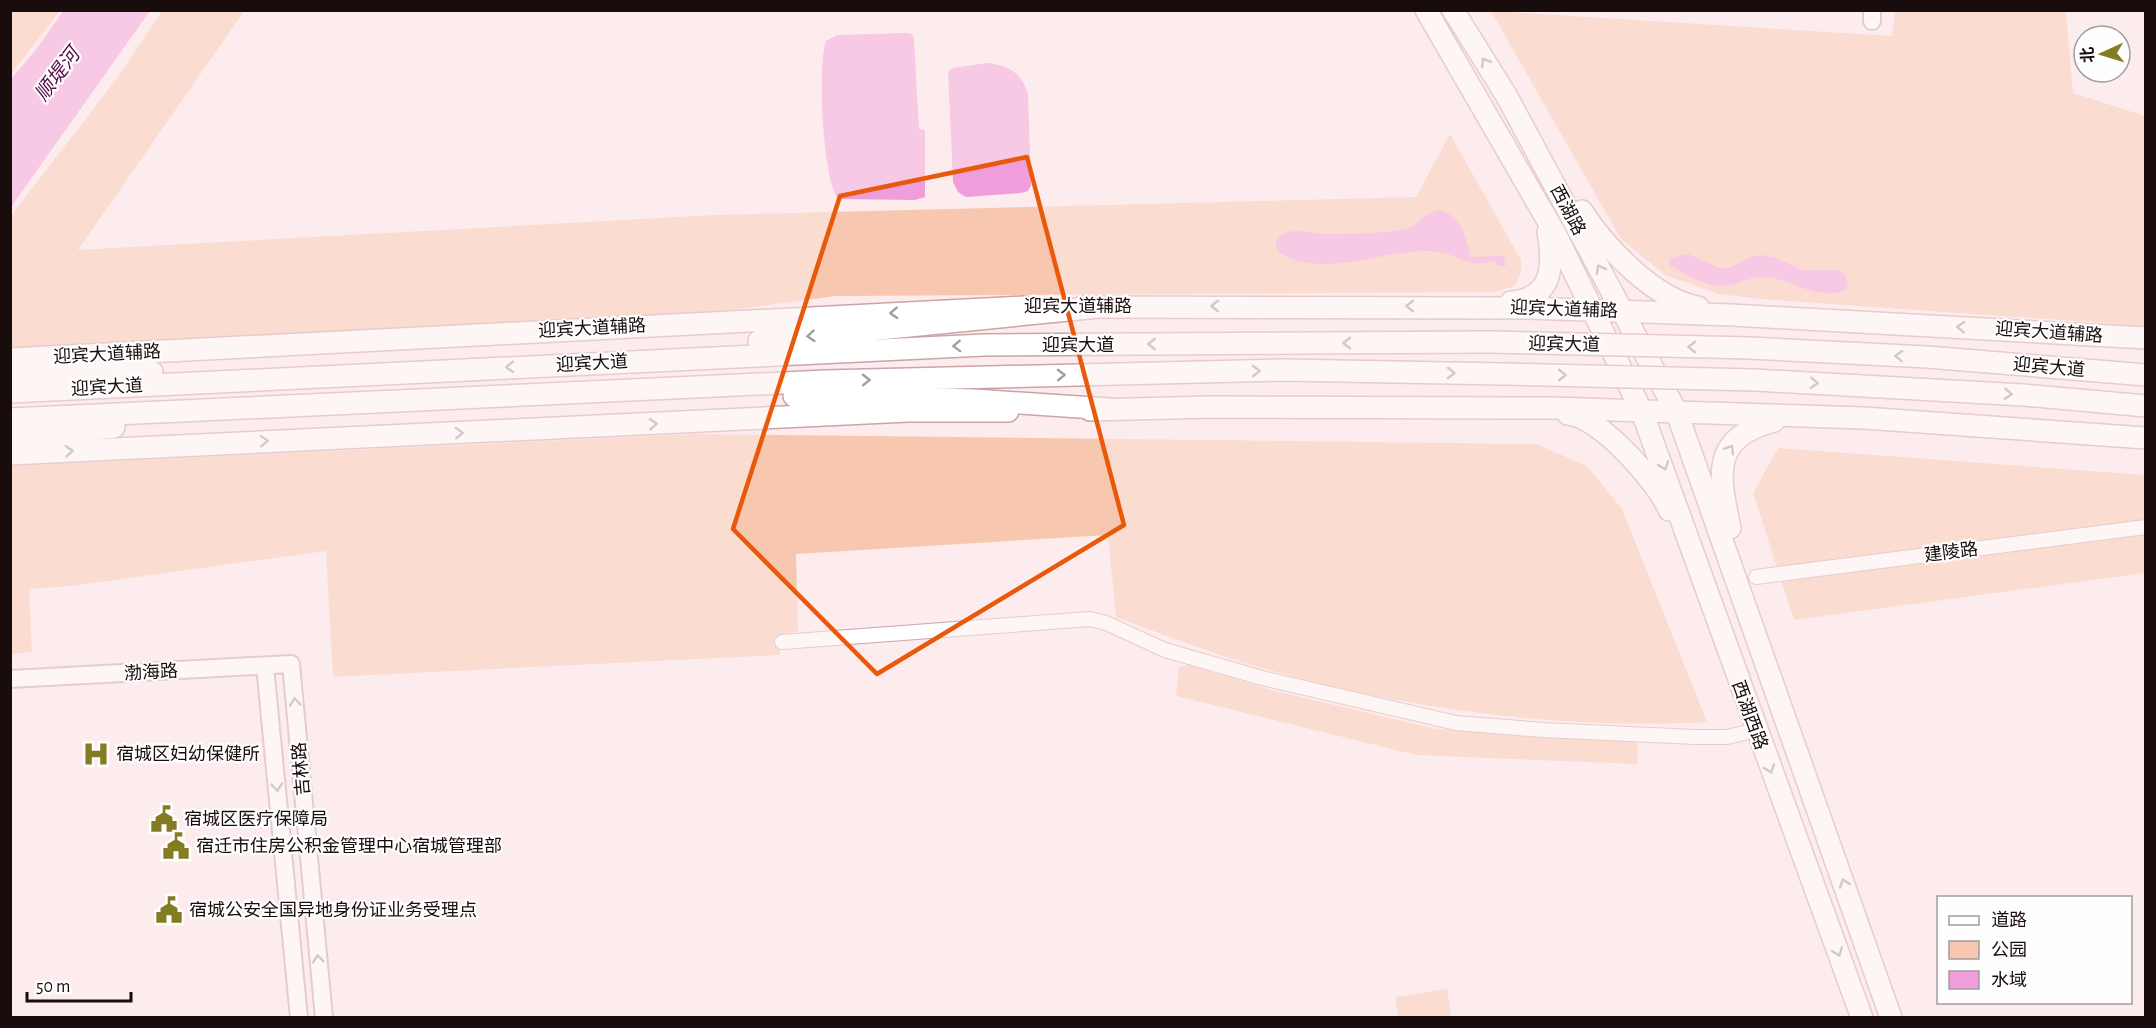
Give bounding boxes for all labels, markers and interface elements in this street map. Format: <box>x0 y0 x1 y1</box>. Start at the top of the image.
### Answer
north arrow <box>2072 24 2132 84</box>
water label: 顺堤河 <box>31 41 86 105</box>
text: 北 <box>2078 46 2097 64</box>
one-way arrow <box>1480 58 1492 68</box>
street label: 西湖路 <box>1546 181 1590 239</box>
one-way arrow <box>1595 264 1607 275</box>
street label: 迎宾大道辅路 <box>1024 296 1132 316</box>
street label: 迎宾大道辅路 <box>1510 297 1618 321</box>
one-way arrow <box>1210 300 1219 312</box>
one-way arrow <box>1405 300 1414 312</box>
one-way arrow <box>889 306 898 319</box>
street label: 迎宾大道辅路 <box>538 315 646 341</box>
street label: 迎宾大道辅路 <box>1994 318 2104 346</box>
one-way arrow <box>1957 320 1966 333</box>
one-way arrow <box>806 329 815 342</box>
street label: 迎宾大道 <box>1528 333 1600 355</box>
street label: 迎宾大道 <box>1042 335 1114 355</box>
one-way arrow <box>1342 337 1351 349</box>
one-way arrow <box>1147 338 1156 350</box>
one-way arrow <box>952 340 961 353</box>
street label: 迎宾大道辅路 <box>53 341 161 367</box>
one-way arrow <box>1687 341 1696 353</box>
one-way arrow <box>1894 349 1903 362</box>
street label: 迎宾大道 <box>556 351 628 375</box>
street label: 迎宾大道 <box>2012 354 2086 380</box>
one-way arrow <box>506 361 515 374</box>
one-way arrow <box>1251 364 1260 377</box>
one-way arrow <box>1446 367 1455 379</box>
one-way arrow <box>1057 368 1066 381</box>
one-way arrow <box>1557 369 1566 382</box>
one-way arrow <box>862 373 871 386</box>
street label: 迎宾大道 <box>71 375 143 399</box>
one-way arrow <box>1809 376 1818 389</box>
one-way arrow <box>2004 387 2013 400</box>
one-way arrow <box>649 417 658 430</box>
one-way arrow <box>454 427 463 440</box>
one-way arrow <box>259 435 268 448</box>
one-way arrow <box>64 444 73 457</box>
one-way arrow <box>1722 445 1733 456</box>
one-way arrow <box>1656 460 1669 471</box>
street label: 建陵路 <box>1923 539 1979 565</box>
street label: 渤海路 <box>124 661 178 683</box>
street label: 西湖西路 <box>1728 678 1772 752</box>
one-way arrow <box>289 698 302 707</box>
hospital icon: 宿城区妇幼保健所 <box>81 739 111 769</box>
street label: 吉林路 <box>289 741 313 797</box>
place label: 宿城区妇幼保健所 <box>116 744 260 764</box>
one-way arrow <box>1763 763 1776 774</box>
one-way arrow <box>270 782 283 792</box>
public building icon: 宿城区医疗保障局 <box>149 804 179 834</box>
place label: 宿城区医疗保障局 <box>184 809 328 829</box>
public building icon: 宿迁市住房公积金管理中心宿城管理部 <box>161 831 191 861</box>
place label: 宿迁市住房公积金管理中心宿城管理部 <box>196 836 502 856</box>
one-way arrow <box>1839 878 1852 889</box>
public building icon: 宿城公安全国异地身份证业务受理点 <box>154 895 184 925</box>
legend <box>1937 896 2132 1004</box>
place label: 宿城公安全国异地身份证业务受理点 <box>189 900 477 920</box>
text: 道路 <box>1991 910 2027 930</box>
text: 公园 <box>1991 941 2027 960</box>
one-way arrow <box>1830 946 1843 957</box>
one-way arrow <box>312 955 325 964</box>
scale bar <box>27 965 130 1003</box>
text: 水域 <box>1991 971 2027 990</box>
text: 50 m <box>36 978 70 996</box>

